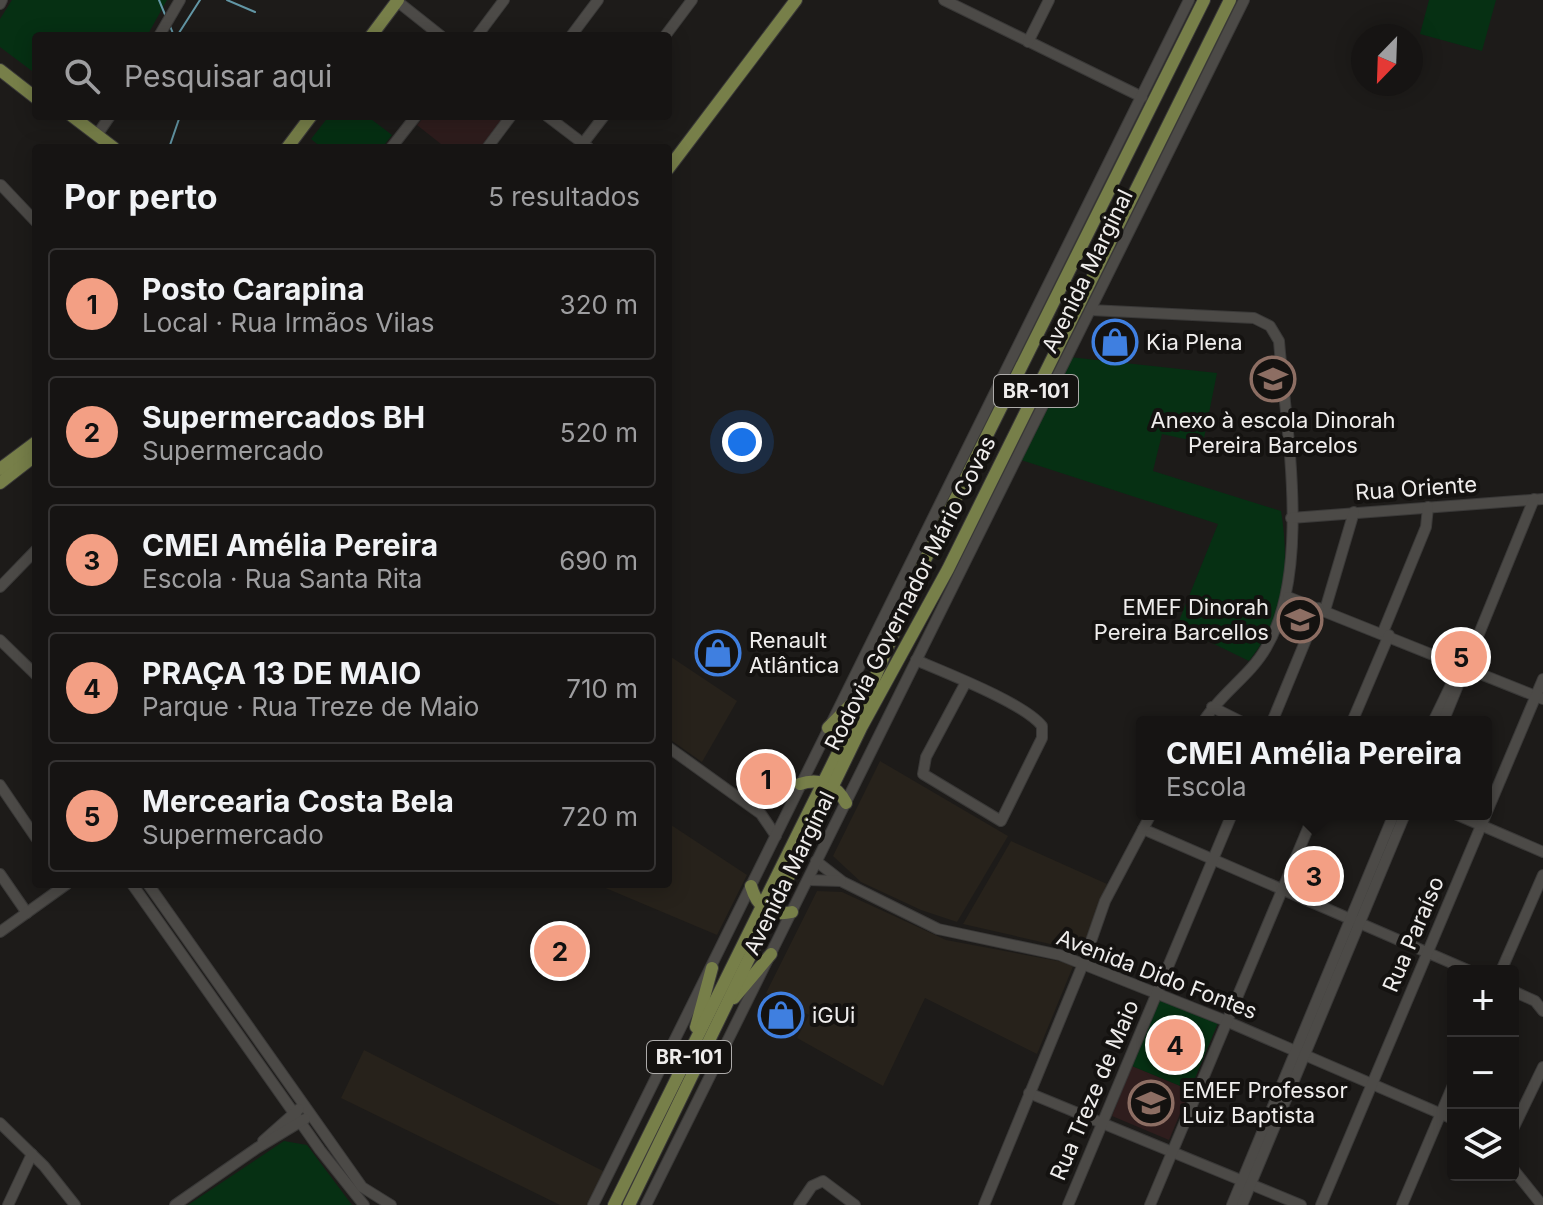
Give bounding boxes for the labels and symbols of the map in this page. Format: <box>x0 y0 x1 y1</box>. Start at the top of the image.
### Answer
north arrow <box>1351 24 1423 96</box>
street label: Avenida Marginal <box>1036 185 1138 357</box>
shop icon: Kia Plena <box>1091 318 1139 366</box>
place label: Kia Plena <box>1146 329 1243 355</box>
school or university icon: Anexo à escola Dinorah Pereira Barcelos <box>1249 355 1297 403</box>
road number: BR-101 <box>994 375 1078 407</box>
place label: Anexo à escola Dinorah Pereira Barcelos <box>1150 407 1396 458</box>
your location <box>722 422 762 462</box>
street label: Rodovia Governador Mário Covas <box>819 432 1001 754</box>
street label: Rua Oriente <box>1354 471 1478 505</box>
place label: EMEF Dinorah Pereira Barcellos <box>1094 594 1269 645</box>
school or university icon: EMEF Dinorah Pereira Barcellos <box>1276 596 1324 644</box>
place label: Renault Atlântica <box>749 627 839 678</box>
pin: 5 <box>1435 627 1487 687</box>
shop icon: Renault Atlântica <box>694 629 742 677</box>
pin: 1 <box>740 749 792 809</box>
street label: Avenida Marginal <box>738 787 840 959</box>
pin: 3 <box>1288 846 1340 906</box>
street label: Rua Paraíso <box>1377 872 1449 996</box>
pin: 2 <box>534 921 586 981</box>
street label: Avenida Dido Fontes <box>1053 924 1261 1024</box>
shop icon: iGUi <box>757 991 805 1039</box>
street label: Rua Treze de Maio <box>1044 996 1144 1184</box>
place label: iGUi <box>812 1002 855 1028</box>
pin: 4 <box>1149 1015 1201 1075</box>
road number: BR-101 <box>647 1041 731 1073</box>
place label: EMEF Professor Luiz Baptista <box>1182 1077 1348 1128</box>
school or university icon: EMEF Professor Luiz Baptista <box>1127 1079 1175 1127</box>

